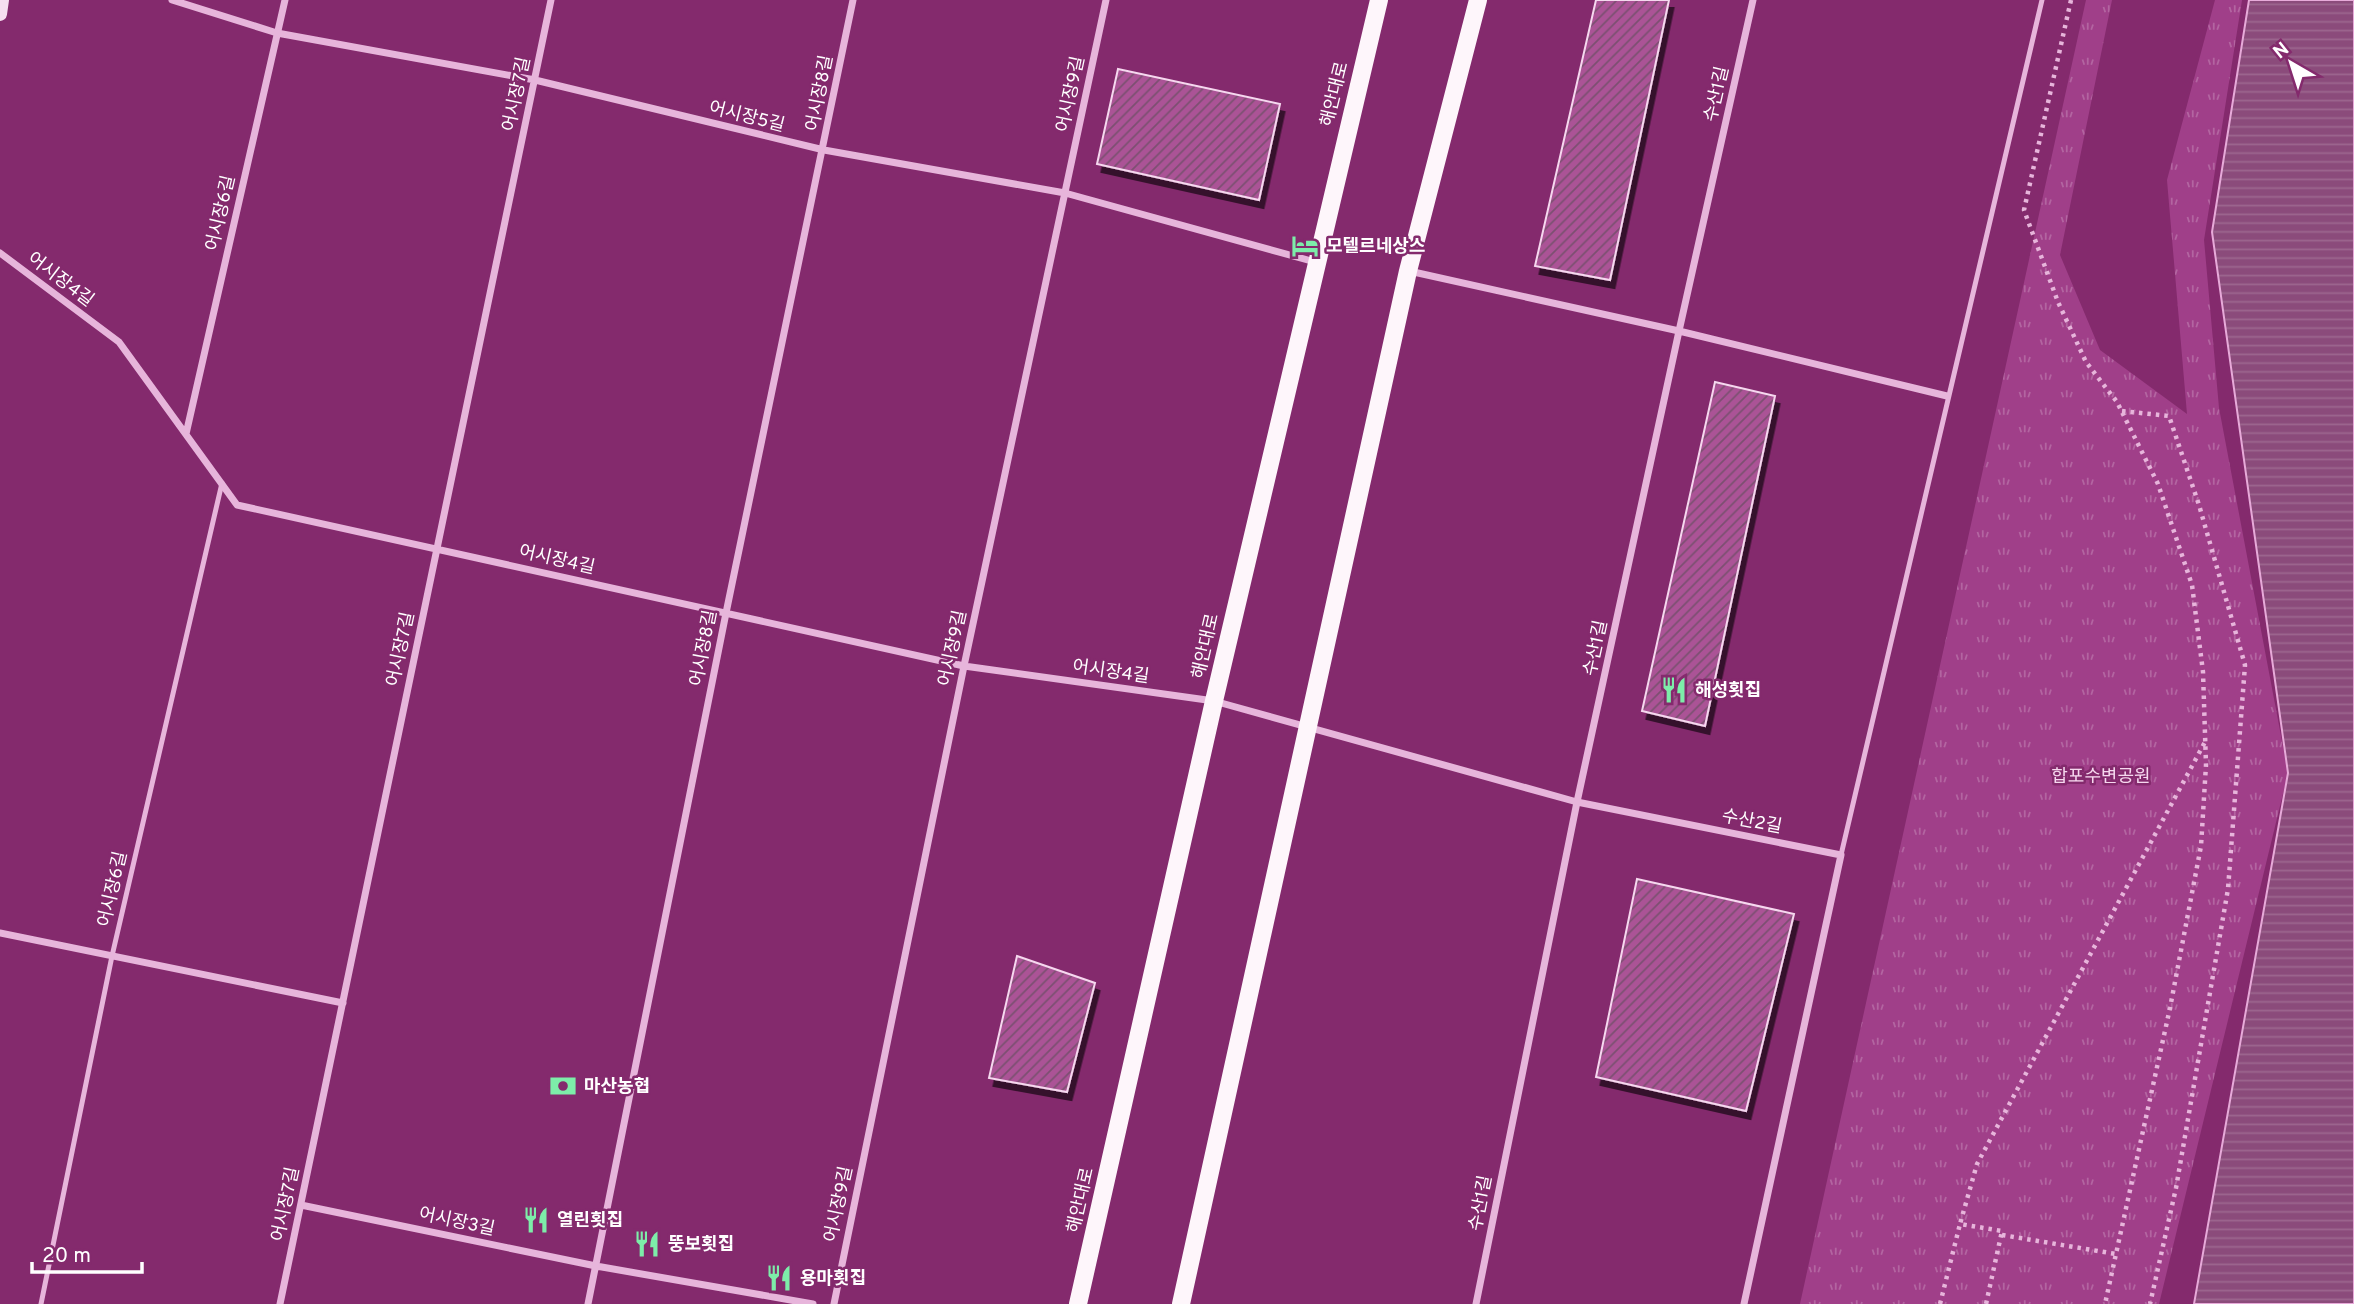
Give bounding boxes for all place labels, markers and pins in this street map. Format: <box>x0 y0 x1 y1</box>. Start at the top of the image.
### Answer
hotel icon: 모텔르네상스 <box>1290 231 1320 261</box>
place label: 모텔르네상스 <box>1326 236 1425 259</box>
restaurant icon: 해성횟집 <box>1659 675 1689 705</box>
place label: 해성횟집 <box>1695 680 1761 703</box>
bank icon: 마산농협 <box>548 1071 578 1101</box>
place label: 마산농협 <box>584 1076 650 1099</box>
restaurant icon: 열린횟집 <box>521 1205 551 1235</box>
place label: 열린횟집 <box>557 1210 623 1233</box>
restaurant icon: 뚱보횟집 <box>632 1229 662 1259</box>
place label: 뚱보횟집 <box>668 1234 734 1257</box>
restaurant icon: 용마횟집 <box>764 1263 794 1293</box>
place label: 용마횟집 <box>800 1268 866 1291</box>

